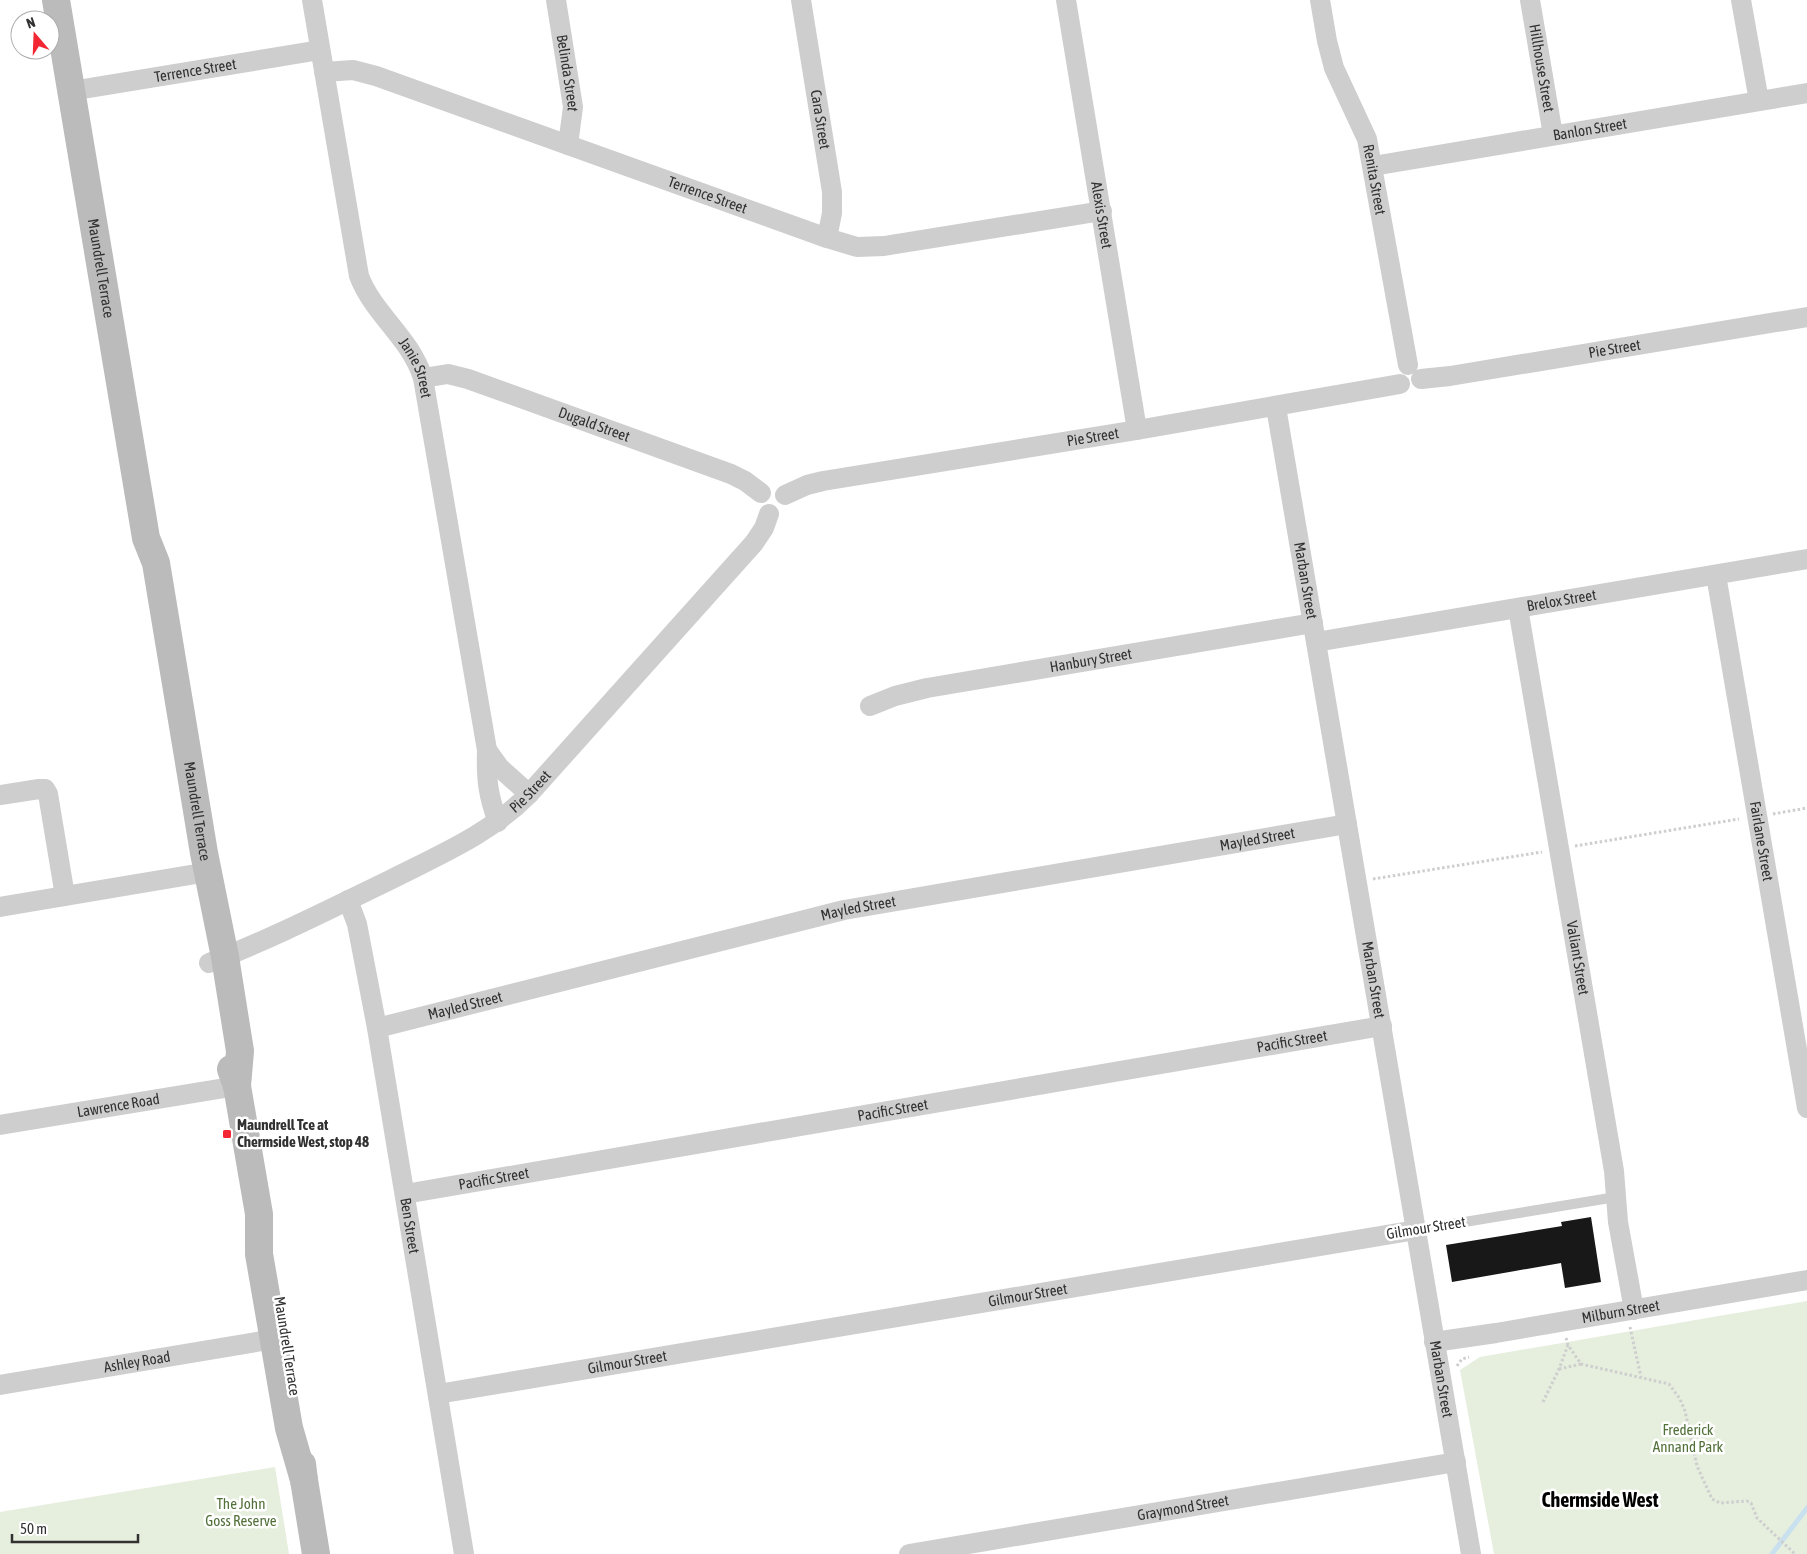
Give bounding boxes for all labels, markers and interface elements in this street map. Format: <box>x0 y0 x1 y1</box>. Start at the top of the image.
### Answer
north arrow <box>10 10 60 60</box>
text: N <box>24 14 37 32</box>
street label: Hillhouse Street <box>1526 23 1558 113</box>
street label: Belinda Street <box>554 33 582 113</box>
street label: Terrence Street <box>153 55 238 85</box>
street label: Cara Street <box>808 88 834 150</box>
street label: Banlon Street <box>1552 114 1628 144</box>
street label: Renita Street <box>1360 143 1390 216</box>
street label: Terrence Street <box>666 173 749 217</box>
street label: Alexis Street <box>1088 180 1116 250</box>
street label: Maundrell Terrace <box>85 217 118 319</box>
street label: Janie Street <box>396 334 435 399</box>
street label: Pie Street <box>1587 336 1642 361</box>
street label: Dugald Street <box>556 403 632 445</box>
street label: Pie Street <box>1066 424 1120 449</box>
street label: Marban Street <box>1291 541 1321 620</box>
street label: Brelox Street <box>1525 586 1597 614</box>
street label: Hanbury Street <box>1048 645 1133 675</box>
street label: Maundrell Terrace <box>181 760 214 862</box>
street label: Pie Street <box>506 767 554 816</box>
street label: Fairlane Street <box>1747 800 1777 882</box>
street label: Mayled Street <box>1218 824 1296 854</box>
street label: Mayled Street <box>819 892 897 924</box>
street label: Valiant Street <box>1563 919 1593 996</box>
street label: Marban Street <box>1359 940 1389 1020</box>
street label: Mayled Street <box>426 988 504 1023</box>
street label: Pacific Street <box>1255 1027 1328 1055</box>
street label: Lawrence Road <box>76 1090 161 1120</box>
street label: Pacific Street <box>856 1095 929 1124</box>
place label: Maundrell Tce at Chermside West, stop 48 <box>237 1116 369 1150</box>
marker: Maundrell Tce at Chermside West, stop 48 <box>221 1128 233 1140</box>
street label: Pacific Street <box>457 1164 530 1193</box>
street label: Ben Street <box>397 1197 423 1255</box>
street label: Gilmour Street <box>1385 1213 1467 1242</box>
street label: Gilmour Street <box>987 1280 1069 1310</box>
street label: Maundrell Terrace <box>271 1295 304 1397</box>
street label: Milburn Street <box>1580 1296 1661 1326</box>
street label: Marban Street <box>1427 1339 1457 1419</box>
street label: Gilmour Street <box>586 1347 668 1377</box>
street label: Ashley Road <box>102 1348 172 1375</box>
park label: Frederick Annand Park <box>1653 1421 1724 1455</box>
district label: Chermside West <box>1542 1488 1659 1511</box>
street label: Graymond Street <box>1136 1491 1230 1523</box>
park label: The John Goss Reserve <box>205 1495 277 1529</box>
scale bar <box>12 1512 139 1544</box>
text: 50 m <box>20 1520 47 1537</box>

